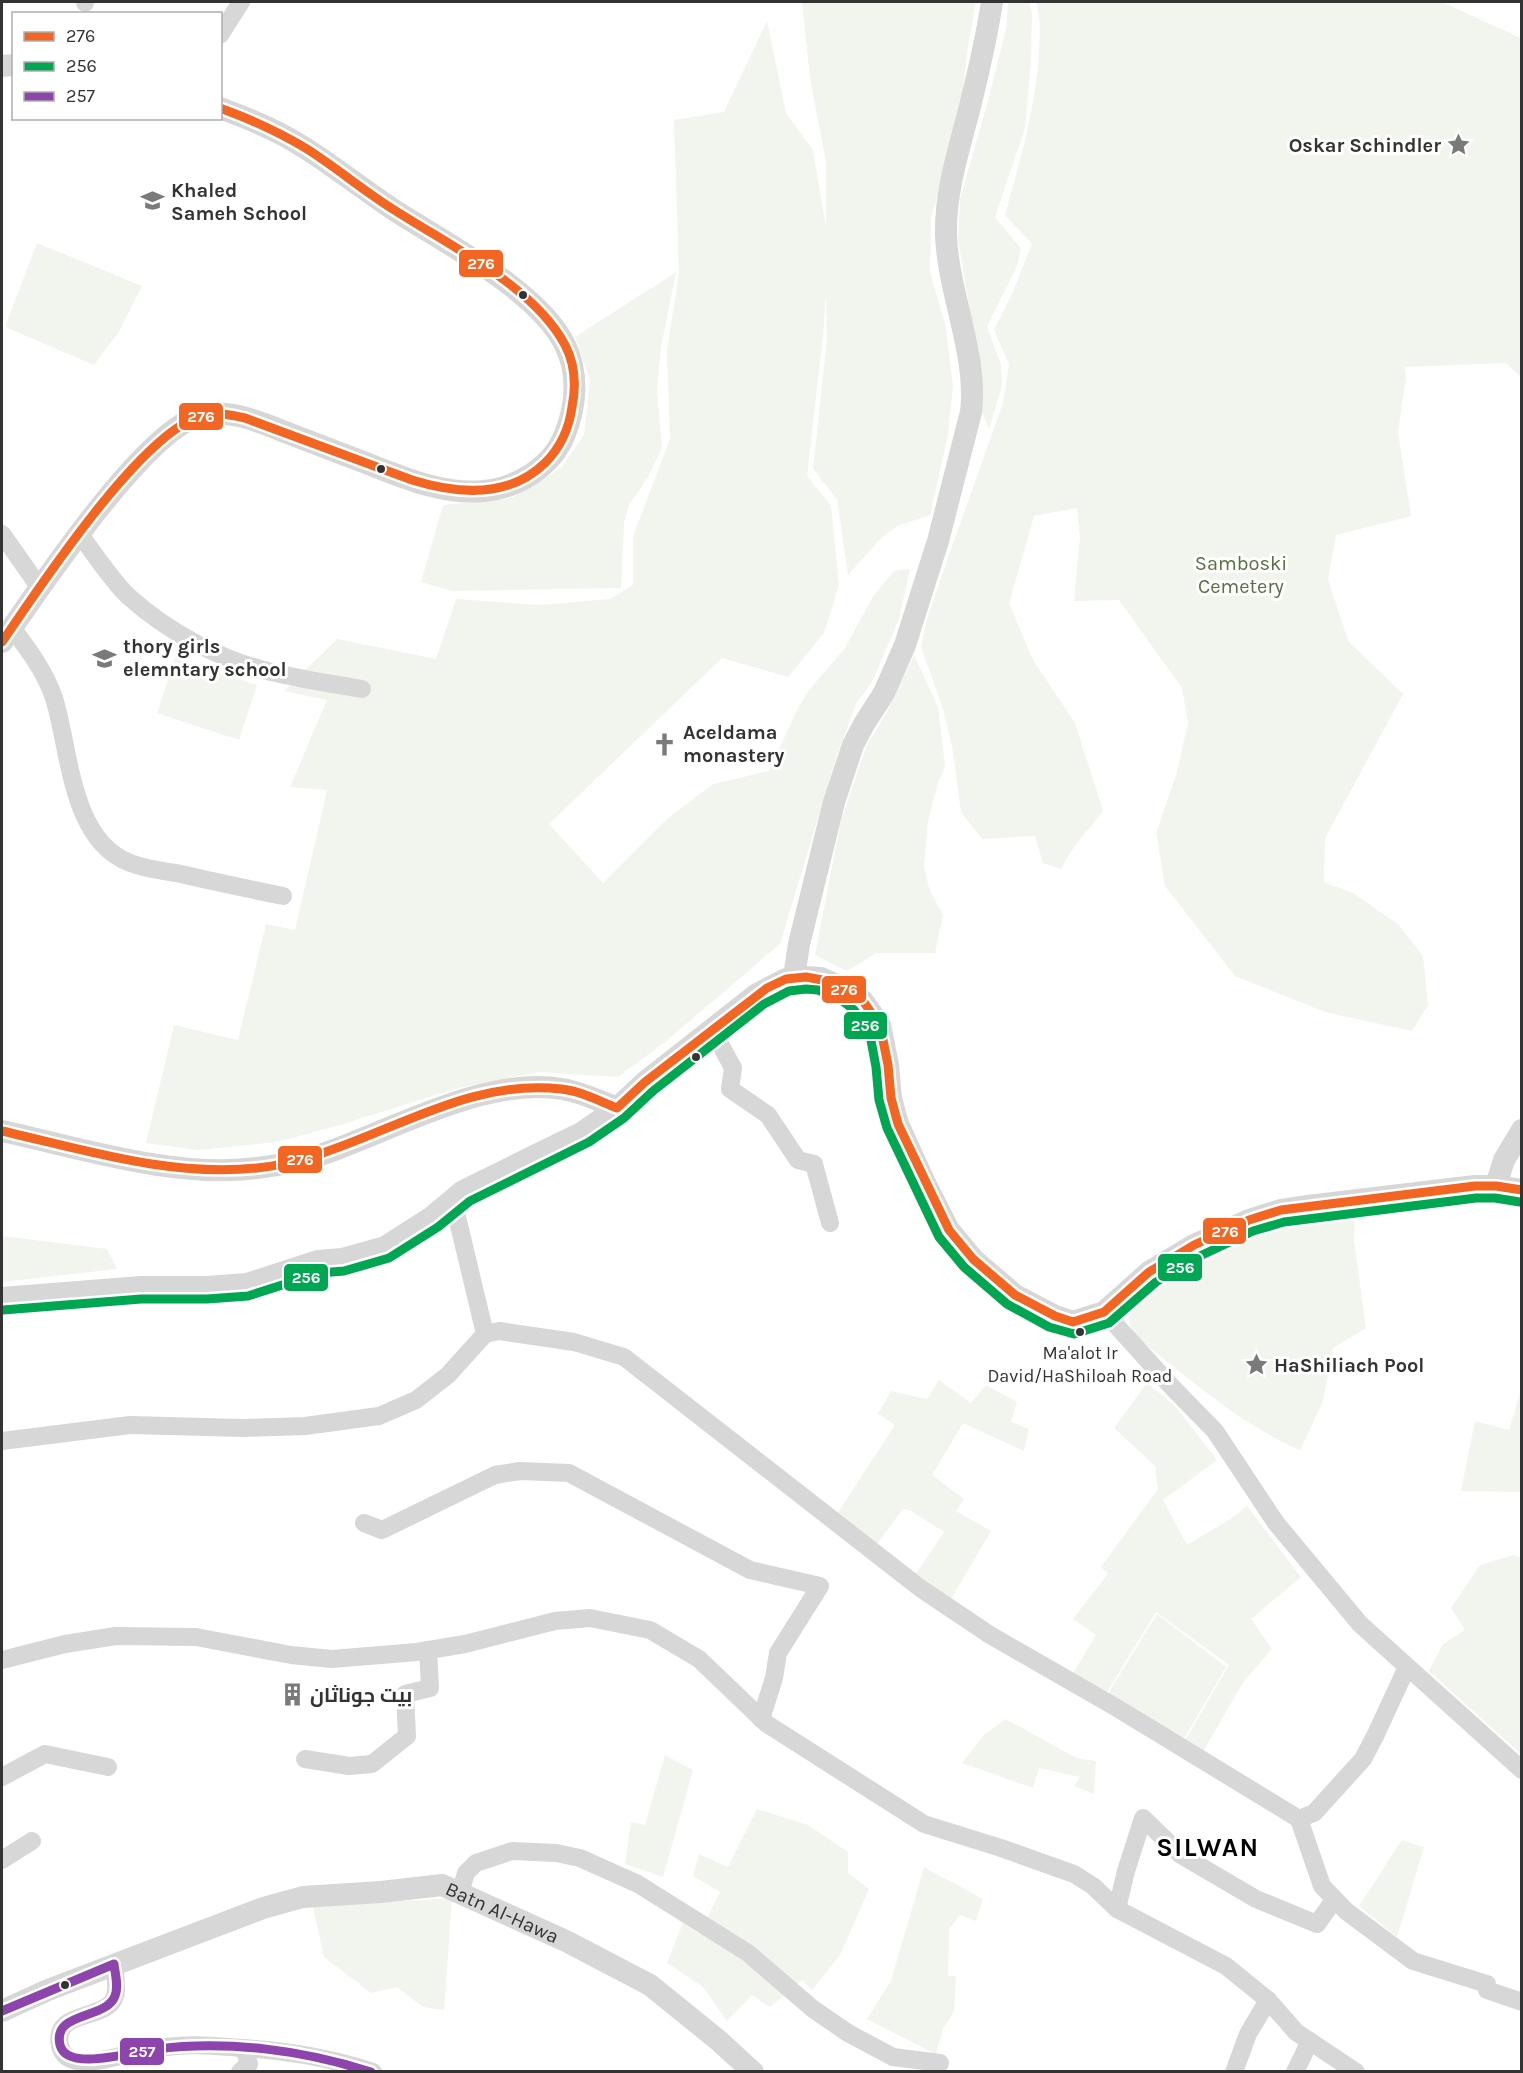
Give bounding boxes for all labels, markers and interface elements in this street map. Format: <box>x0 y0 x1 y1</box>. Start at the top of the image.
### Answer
legend <box>12 12 222 120</box>
text: 276 <box>66 25 95 47</box>
text: 256 <box>66 55 97 77</box>
text: 257 <box>66 85 96 107</box>
place icon: Oskar Schindler <box>1446 132 1472 158</box>
place label: Oskar Schindler <box>1289 134 1441 157</box>
place label: Khaled Sameh School <box>171 179 307 225</box>
school or university icon: Khaled Sameh School <box>140 188 166 214</box>
line badge: 276 <box>458 249 504 278</box>
text: 276 <box>467 254 495 273</box>
unlabelled marker <box>517 289 529 301</box>
line badge: 276 <box>178 402 224 431</box>
text: 276 <box>187 407 215 426</box>
unlabelled marker <box>375 463 387 475</box>
park label: Samboski Cemetery <box>1195 552 1287 598</box>
place label: thory girls elemntary school <box>123 635 287 681</box>
school or university icon: thory girls elemntary school <box>92 645 118 671</box>
place label: Aceldama monastery <box>683 721 784 767</box>
church icon: Aceldama monastery <box>652 731 678 757</box>
line badge: 276 <box>821 975 867 1004</box>
text: 276 <box>830 980 858 999</box>
line badge: 256 <box>843 1011 888 1040</box>
text: 256 <box>851 1016 879 1035</box>
unlabelled marker <box>690 1051 702 1063</box>
line badge: 276 <box>277 1145 323 1174</box>
text: 276 <box>286 1150 314 1169</box>
line badge: 276 <box>1202 1217 1247 1245</box>
text: 276 <box>1211 1222 1239 1241</box>
line badge: 256 <box>1157 1253 1203 1282</box>
text: 256 <box>1166 1258 1194 1277</box>
line badge: 256 <box>283 1263 329 1292</box>
text: 256 <box>292 1268 320 1287</box>
marker: Ma'alot Ir David/HaShiloah Road <box>1074 1326 1086 1338</box>
place label: Ma'alot Ir David/HaShiloah Road <box>987 1342 1173 1387</box>
place icon: HaShiliach Pool <box>1243 1352 1269 1378</box>
place label: HaShiliach Pool <box>1274 1354 1424 1377</box>
building icon: بيت جوناثان <box>279 1682 305 1708</box>
place label: بيت جوناثان <box>310 1684 412 1707</box>
district label: SILWAN <box>1156 1832 1260 1863</box>
street label: Batn Al-Hawa <box>442 1877 562 1948</box>
unlabelled marker <box>59 1979 71 1991</box>
line badge: 257 <box>119 2037 165 2066</box>
text: 257 <box>129 2042 156 2061</box>

